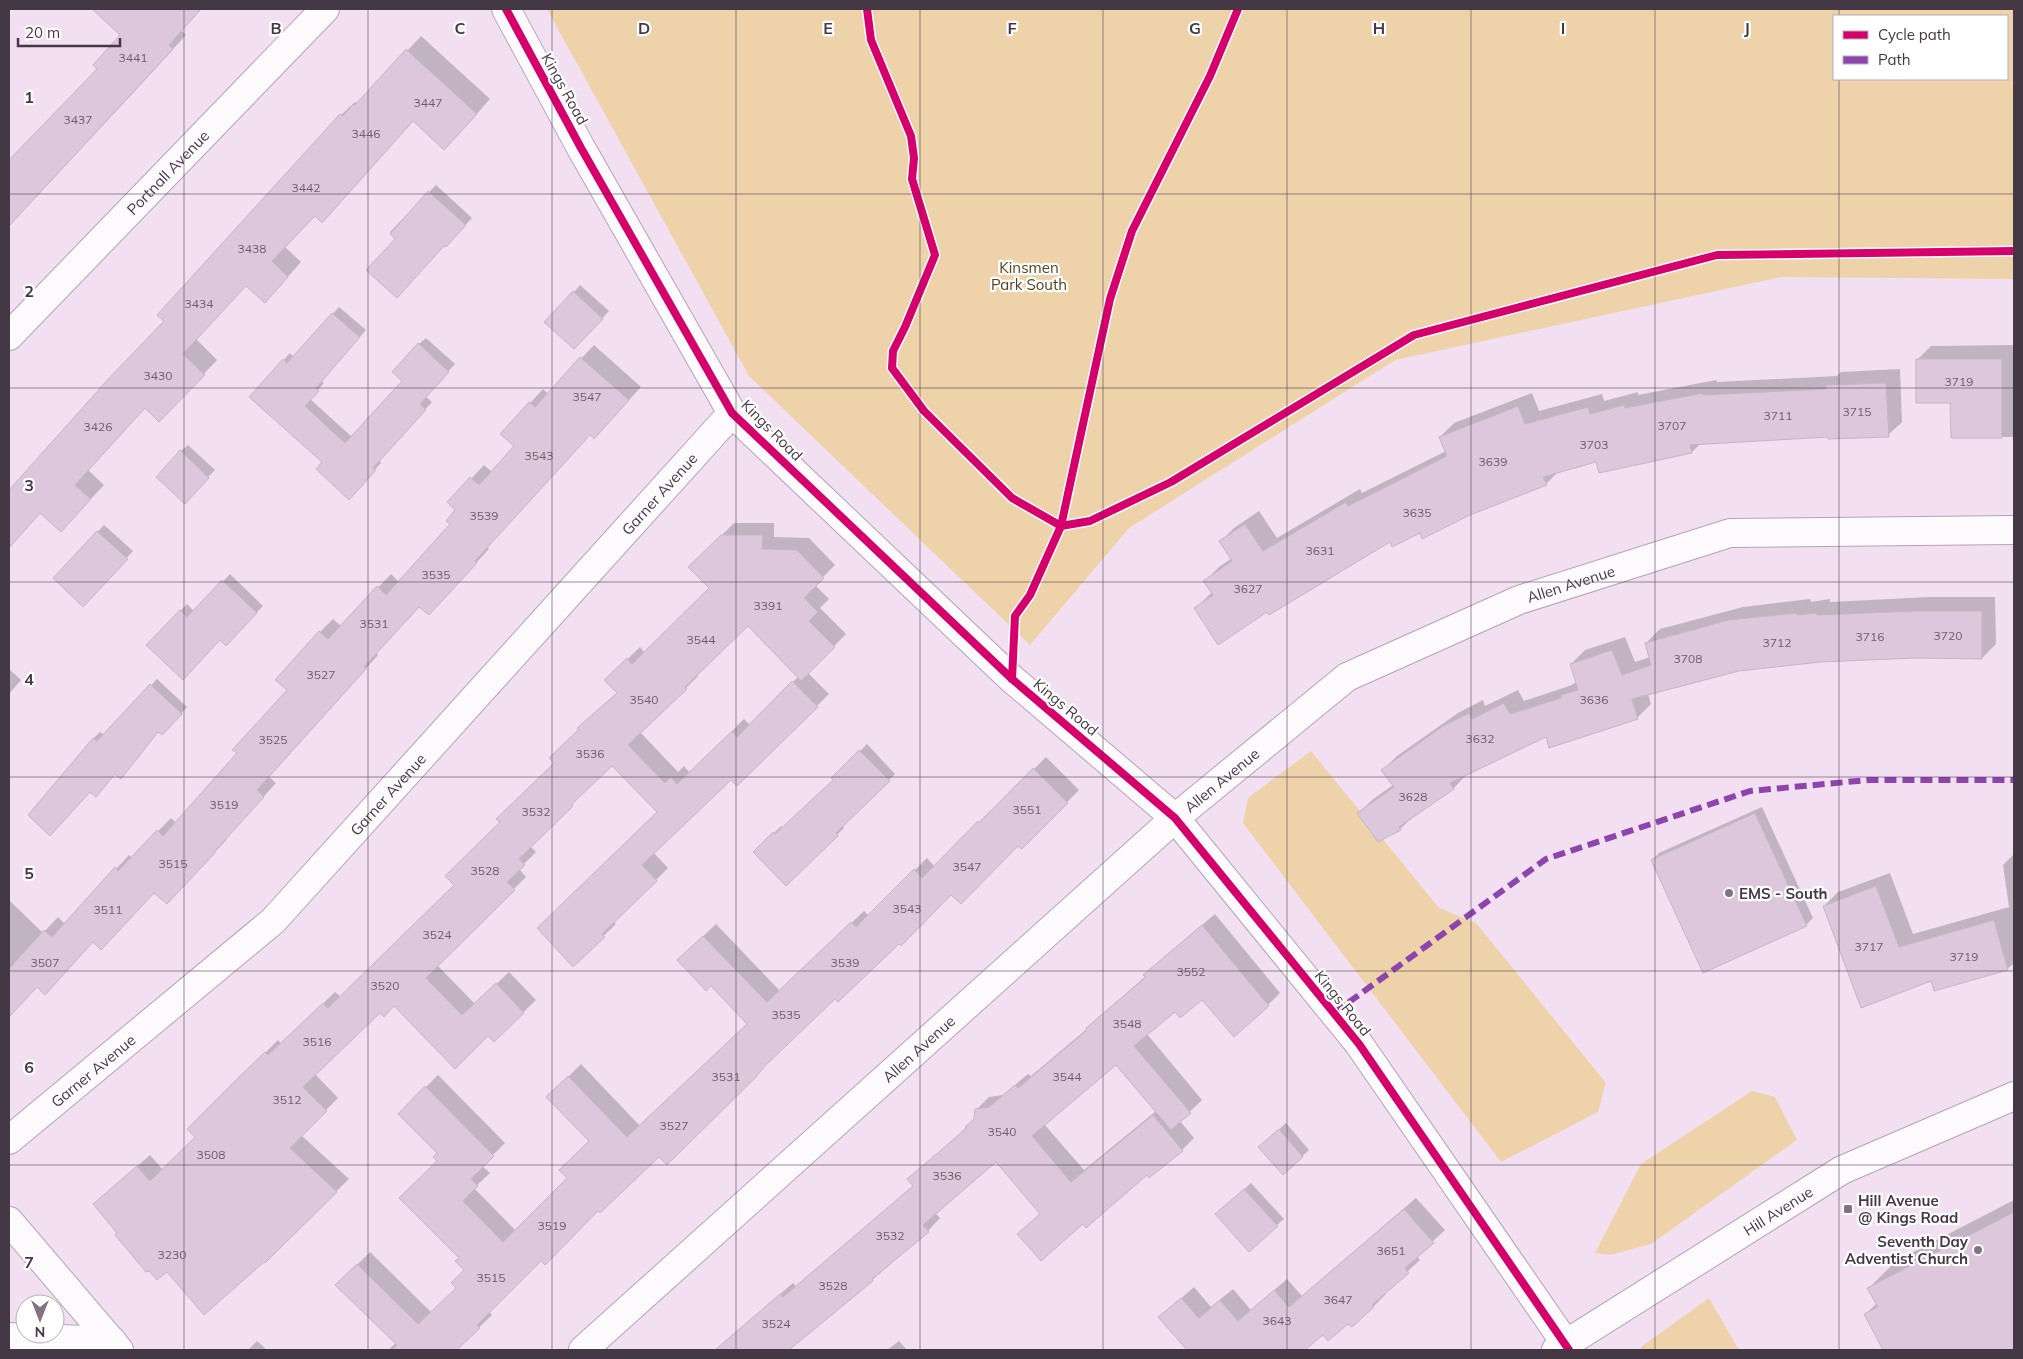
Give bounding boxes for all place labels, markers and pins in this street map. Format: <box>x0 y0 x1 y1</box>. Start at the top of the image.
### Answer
place label: EMS - South <box>1739 884 1828 903</box>
marker: EMS - South <box>1723 887 1735 899</box>
place label: Hill Avenue @ Kings Road <box>1858 1191 1958 1227</box>
marker: Hill Avenue @ Kings Road <box>1842 1203 1854 1215</box>
place label: Seventh Day Adventist Church <box>1845 1232 1969 1268</box>
marker: Seventh Day Adventist Church <box>1972 1244 1984 1256</box>

